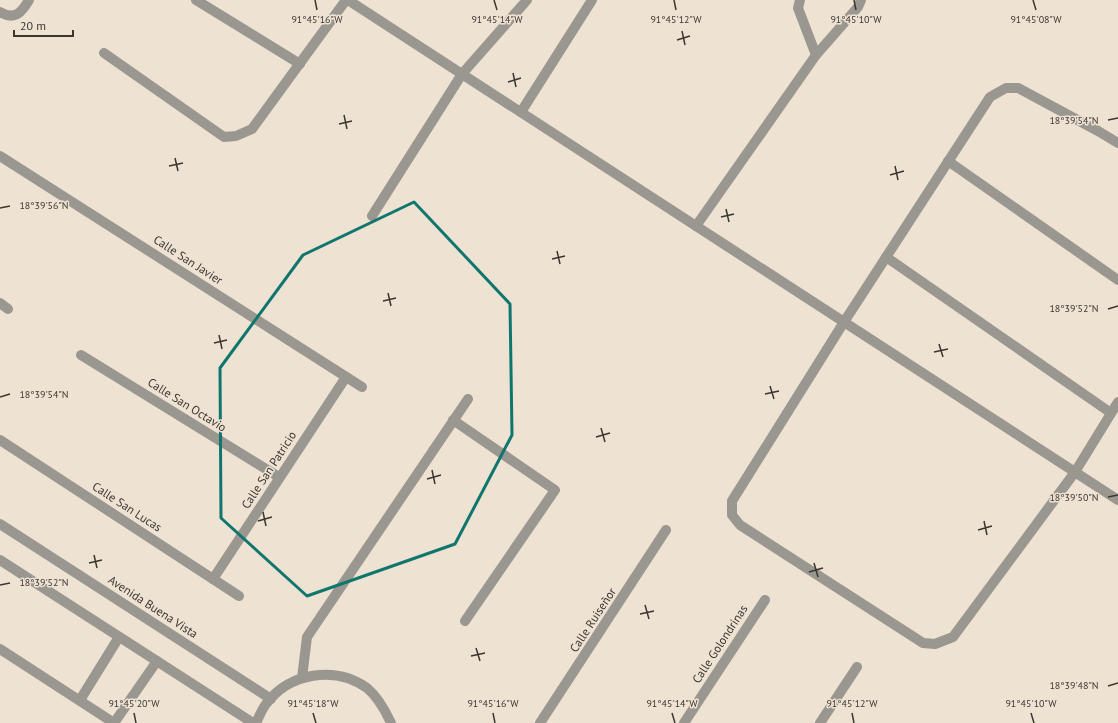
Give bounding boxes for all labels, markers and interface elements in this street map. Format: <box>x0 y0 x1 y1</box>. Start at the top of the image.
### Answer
scale bar <box>14 12 73 38</box>
text: 91°45'16"W <box>291 13 343 26</box>
text: 91°45'14"W <box>471 13 523 26</box>
text: 91°45'12"W <box>650 13 702 26</box>
text: 91°45'10"W <box>830 13 882 26</box>
text: 91°45'08"W <box>1010 13 1062 26</box>
text: 20 m <box>20 18 46 33</box>
text: 18°39'54"N <box>1049 114 1099 127</box>
text: 18°39'56"N <box>19 199 69 212</box>
street label: Calle San Javier <box>151 232 226 288</box>
text: 18°39'52"N <box>1049 302 1099 315</box>
street label: Calle San Octavio <box>145 374 229 435</box>
text: 18°39'54"N <box>19 388 69 401</box>
street label: Calle San Patricio <box>238 428 299 511</box>
street label: Calle San Lucas <box>90 479 165 535</box>
text: 18°39'50"N <box>1049 491 1099 504</box>
street label: Avenida Buena Vista <box>106 572 201 641</box>
text: 18°39'52"N <box>19 576 69 589</box>
street label: Calle Ruiseñor <box>566 585 619 655</box>
street label: Calle Golondrinas <box>689 602 751 686</box>
text: 18°39'48"N <box>1049 679 1099 692</box>
text: 91°45'20"W <box>108 697 160 710</box>
text: 91°45'18"W <box>287 697 339 710</box>
text: 91°45'16"W <box>467 697 519 710</box>
text: 91°45'14"W <box>646 697 698 710</box>
text: 91°45'12"W <box>826 697 878 710</box>
text: 91°45'10"W <box>1005 697 1057 710</box>

